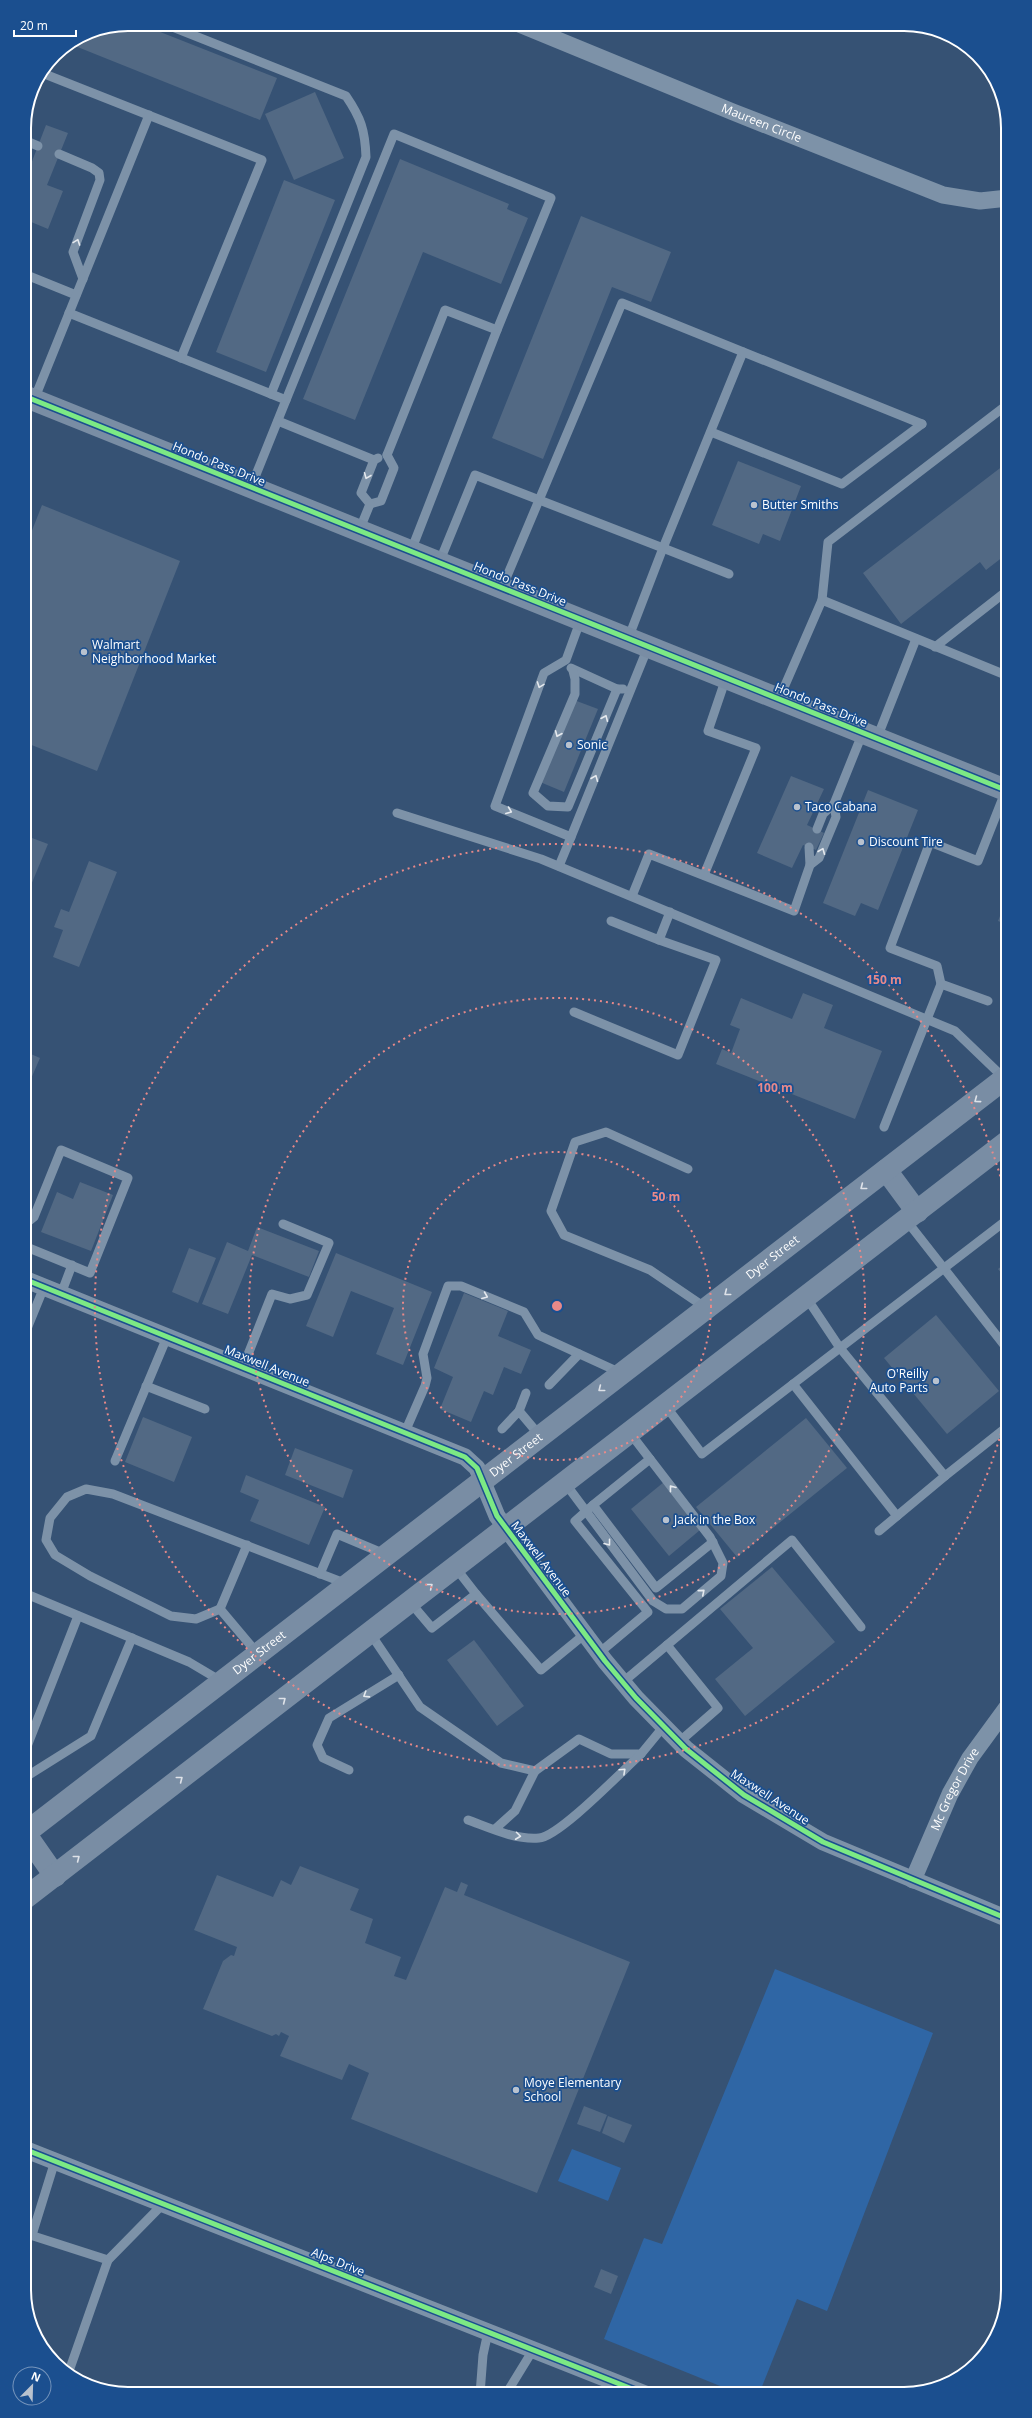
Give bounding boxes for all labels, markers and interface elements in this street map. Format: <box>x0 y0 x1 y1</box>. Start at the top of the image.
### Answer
scale bar <box>14 12 76 38</box>
text: 20 m <box>20 17 48 34</box>
street label: Maureen Circle <box>719 99 804 146</box>
one-way arrow <box>73 239 81 246</box>
street label: Hondo Pass Drive <box>170 437 268 490</box>
one-way arrow <box>364 473 372 480</box>
place label: Butter Smiths <box>762 496 839 513</box>
marker: Butter Smiths <box>749 500 759 510</box>
street label: Hondo Pass Drive <box>471 557 569 610</box>
place label: Walmart Neighborhood Market <box>92 636 216 667</box>
marker: Walmart Neighborhood Market <box>79 647 89 657</box>
street label: Hondo Pass Drive <box>772 678 870 731</box>
one-way arrow <box>536 681 545 688</box>
one-way arrow <box>600 715 608 722</box>
one-way arrow <box>554 730 562 737</box>
place label: Sonic <box>577 736 607 753</box>
marker: Sonic <box>564 740 574 750</box>
one-way arrow <box>590 775 598 782</box>
place label: Taco Cabana <box>805 798 877 815</box>
marker: Taco Cabana <box>792 802 802 812</box>
one-way arrow <box>505 807 512 815</box>
place label: Discount Tire <box>869 833 943 850</box>
marker: Discount Tire <box>856 837 866 847</box>
one-way arrow <box>817 848 825 856</box>
text: 150 m <box>866 971 902 988</box>
text: 100 m <box>757 1079 793 1096</box>
one-way arrow <box>974 1095 981 1102</box>
one-way arrow <box>860 1183 867 1190</box>
text: 50 m <box>652 1188 680 1205</box>
street label: Dyer Street <box>742 1231 803 1283</box>
one-way arrow <box>724 1288 731 1295</box>
one-way arrow <box>480 1291 488 1299</box>
centre of rings <box>550 1299 564 1313</box>
street label: Maxwell Avenue <box>222 1341 313 1391</box>
place label: O'Reilly Auto Parts <box>870 1365 929 1396</box>
marker: O'Reilly Auto Parts <box>931 1376 941 1386</box>
one-way arrow <box>599 1384 606 1391</box>
street label: Dyer Street <box>485 1429 546 1481</box>
one-way arrow <box>670 1485 677 1492</box>
place label: Jack in the Box <box>673 1511 756 1528</box>
marker: Jack in the Box <box>661 1515 671 1525</box>
street label: Maxwell Avenue <box>507 1517 576 1600</box>
one-way arrow <box>603 1539 610 1546</box>
one-way arrow <box>426 1584 433 1591</box>
one-way arrow <box>697 1590 704 1597</box>
street label: Dyer Street <box>229 1626 289 1678</box>
one-way arrow <box>363 1691 370 1698</box>
one-way arrow <box>279 1697 286 1704</box>
street label: Mc Gregor Drive <box>926 1744 983 1833</box>
street label: Maxwell Avenue <box>728 1765 813 1829</box>
one-way arrow <box>618 1768 626 1775</box>
one-way arrow <box>176 1777 183 1784</box>
one-way arrow <box>515 1831 521 1840</box>
one-way arrow <box>73 1856 80 1863</box>
place label: Moye Elementary School <box>524 2074 622 2105</box>
marker: Moye Elementary School <box>511 2085 521 2095</box>
street label: Alps Drive <box>309 2243 368 2280</box>
north arrow <box>12 2366 52 2406</box>
text: N <box>29 2368 43 2385</box>

